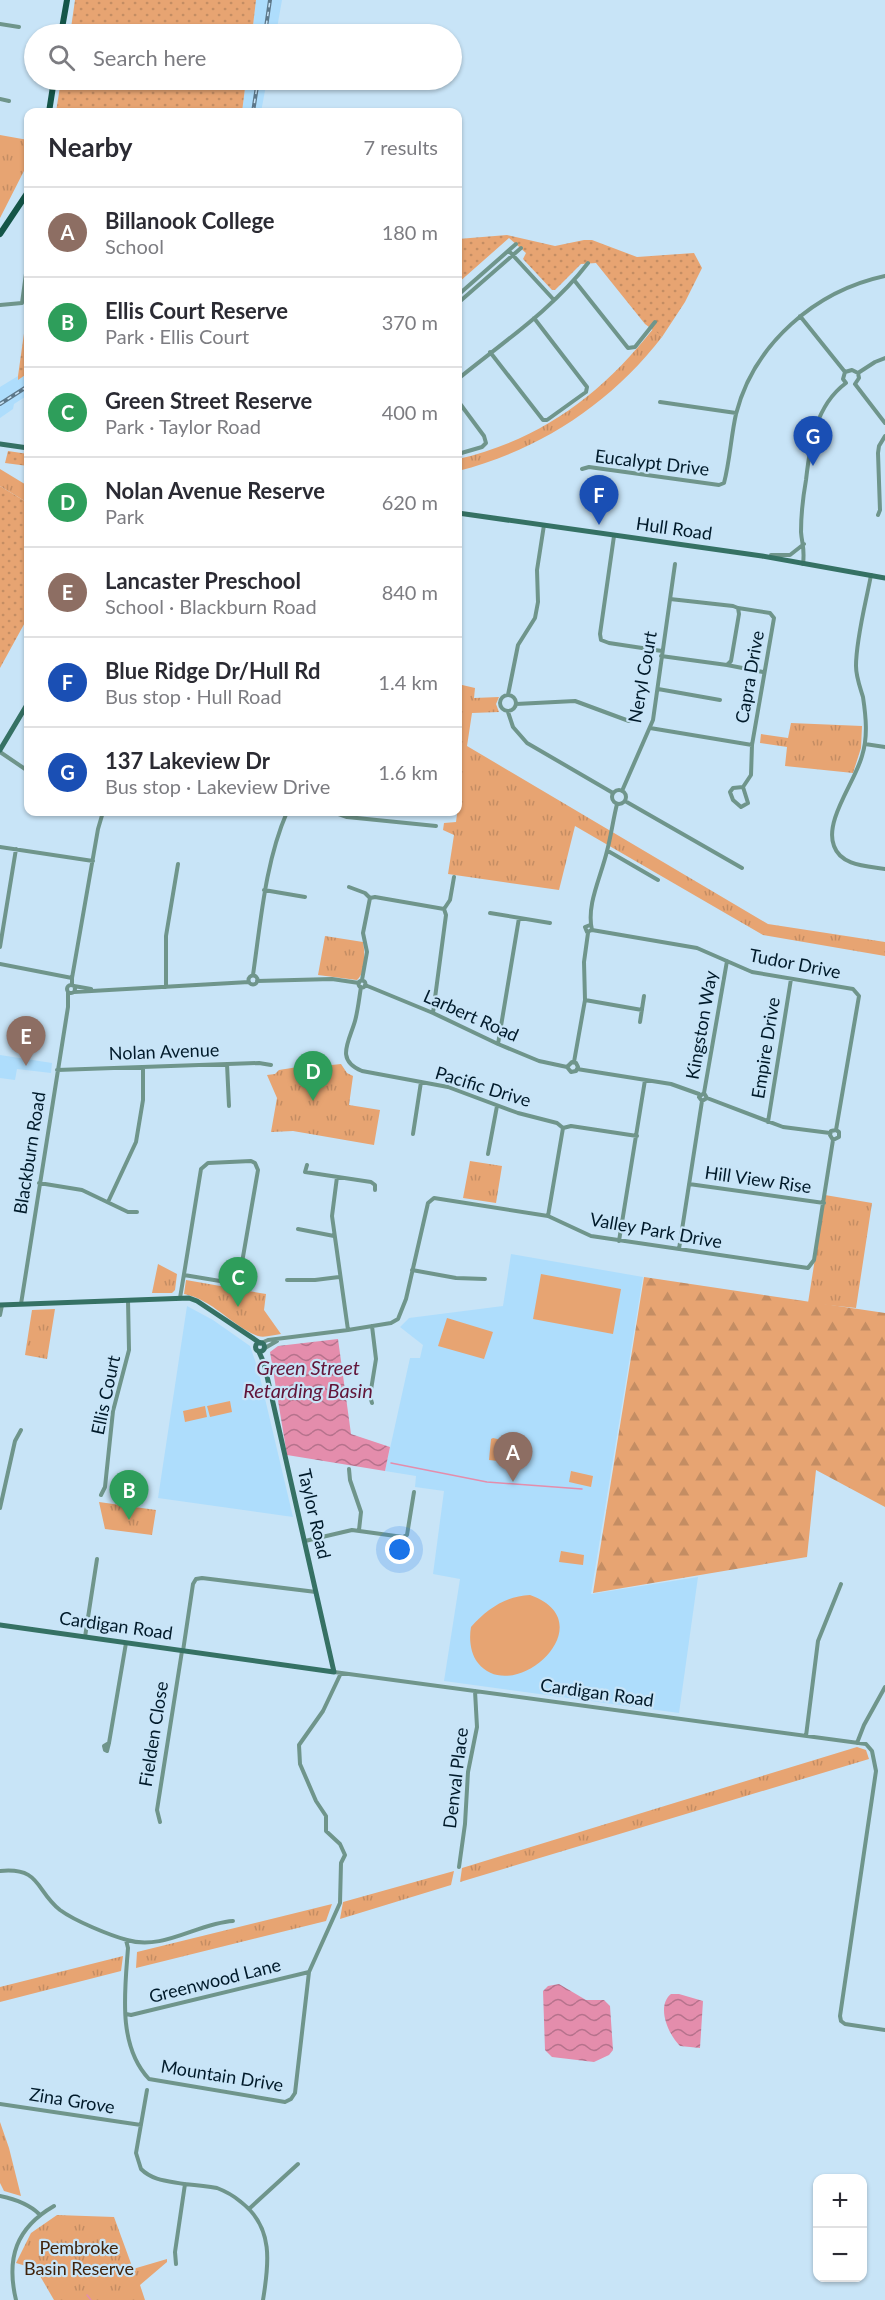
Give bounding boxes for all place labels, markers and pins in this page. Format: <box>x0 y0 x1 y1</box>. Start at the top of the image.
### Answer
pin: G <box>794 416 832 466</box>
pin: F <box>580 476 618 525</box>
pin: E <box>6 1016 46 1066</box>
pin: D <box>294 1052 332 1101</box>
pin: C <box>218 1258 258 1307</box>
pin: A <box>494 1432 532 1482</box>
pin: B <box>110 1470 148 1520</box>

